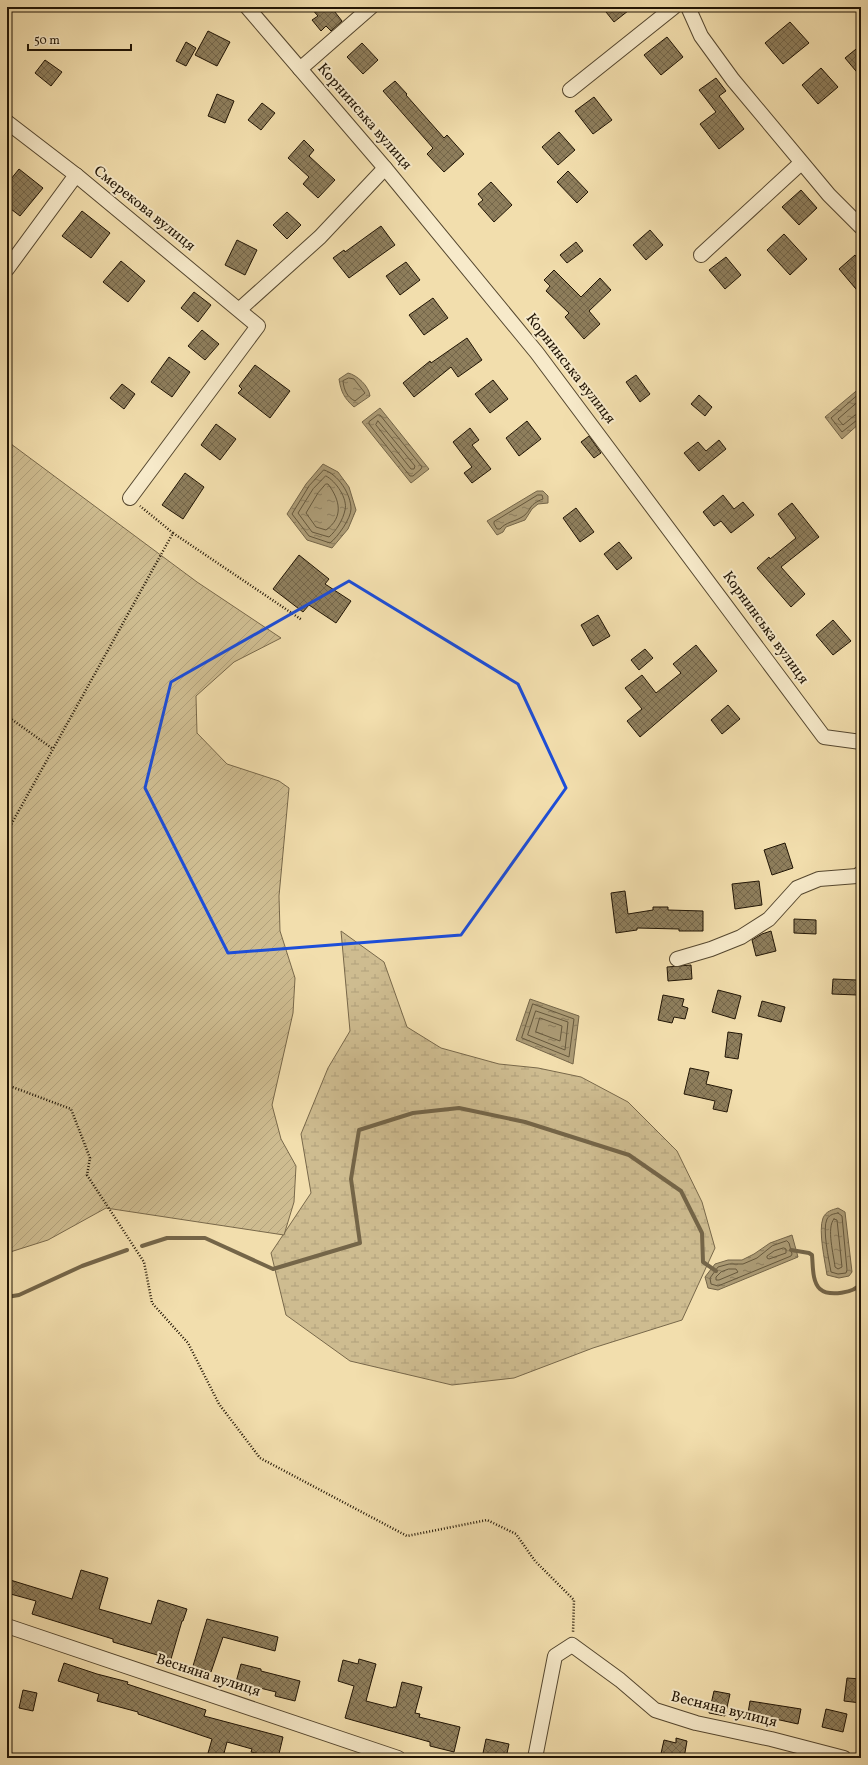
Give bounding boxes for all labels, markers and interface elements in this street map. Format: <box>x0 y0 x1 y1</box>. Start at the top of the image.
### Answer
scale bar <box>28 26 131 52</box>
text: 50 m <box>34 33 60 49</box>
street label: Корнинська вулиця <box>312 59 416 175</box>
street label: Смерекова вулиця <box>88 161 200 257</box>
street label: Корнинська вулиця <box>520 309 620 429</box>
street label: Корнинська вулиця <box>717 567 813 689</box>
street label: Весняна вулиця <box>153 1649 263 1703</box>
street label: Весняна вулиця <box>669 1687 780 1733</box>

